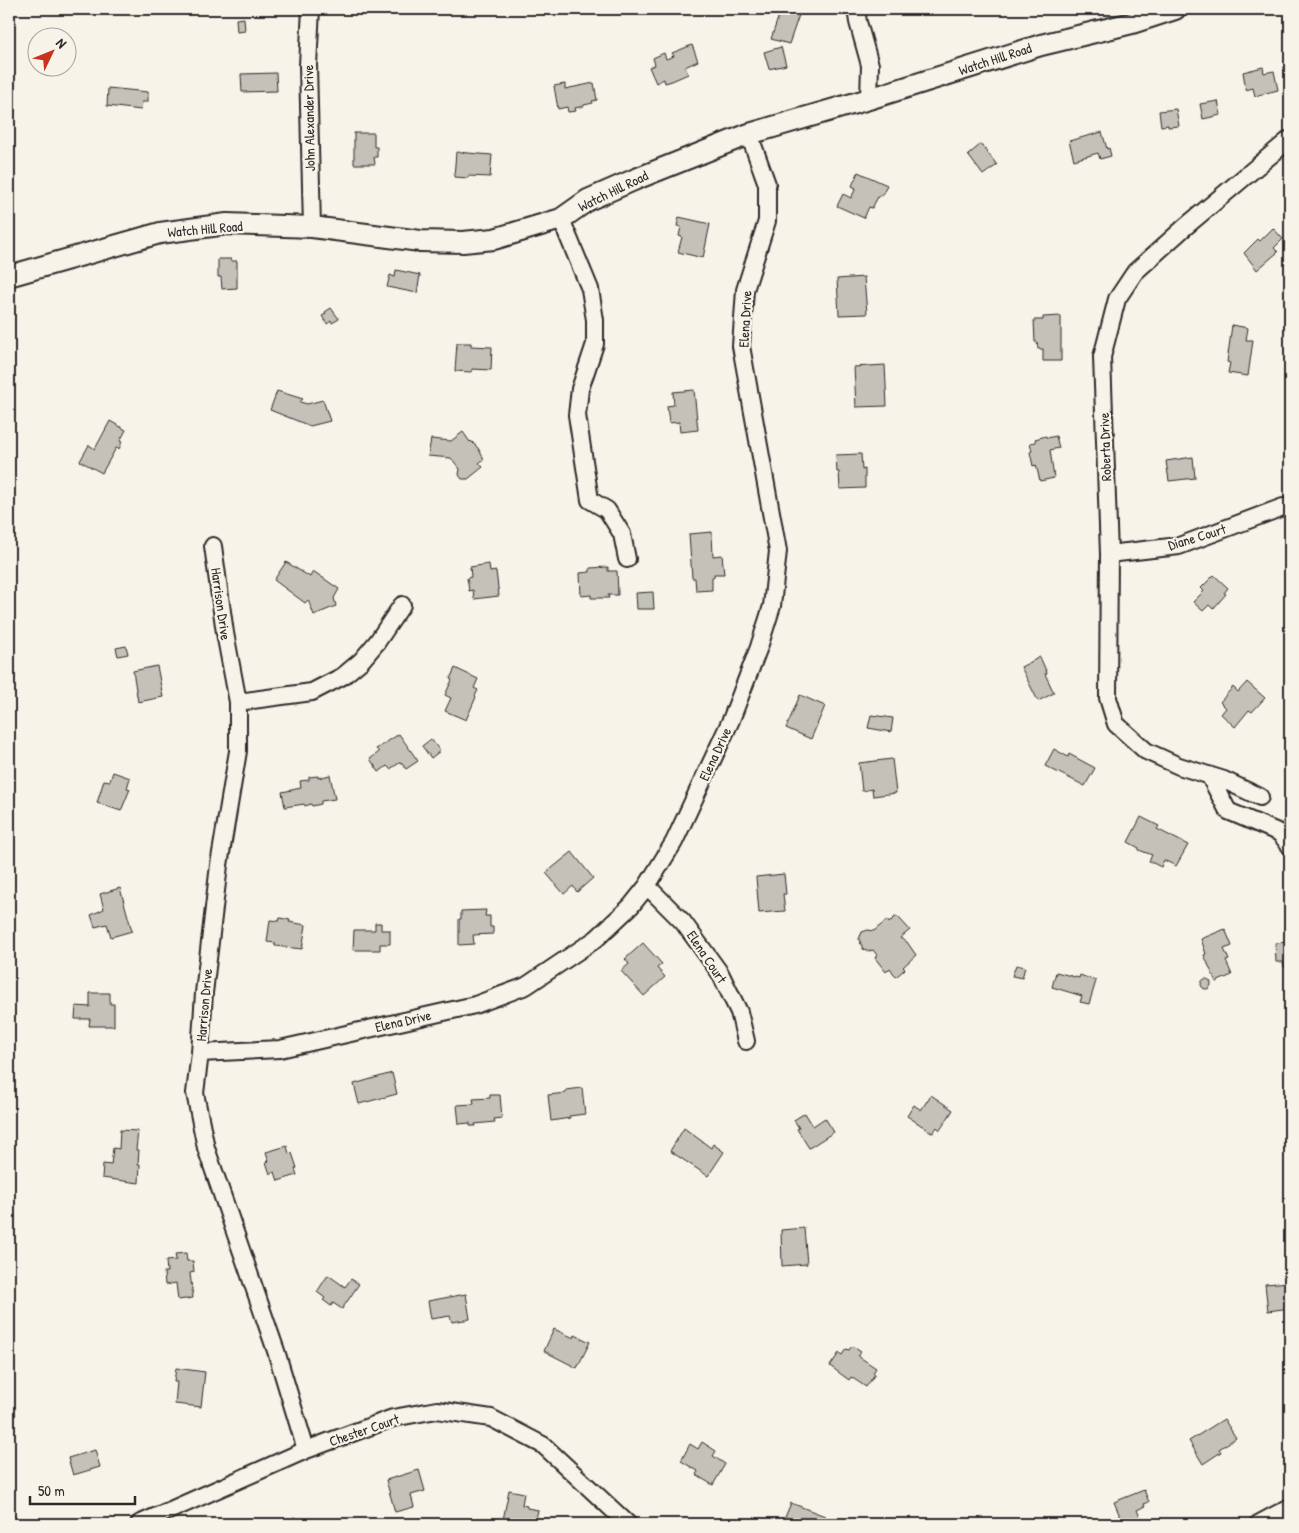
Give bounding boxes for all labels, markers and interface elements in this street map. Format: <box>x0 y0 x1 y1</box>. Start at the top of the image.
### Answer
north arrow <box>28 28 78 78</box>
text: N <box>52 34 72 52</box>
street label: Watch Hill Road <box>956 38 1034 79</box>
street label: John Alexander Drive <box>298 64 319 171</box>
street label: Watch Hill Road <box>575 165 651 216</box>
street label: Watch Hill Road <box>167 216 244 241</box>
street label: Elena Drive <box>734 290 755 348</box>
street label: Roberta Drive <box>1094 412 1115 482</box>
street label: Diane Court <box>1166 519 1228 554</box>
street label: Harrison Drive <box>207 567 236 642</box>
street label: Elena Drive <box>694 724 735 784</box>
street label: Elena Court <box>683 927 732 987</box>
street label: Harrison Drive <box>191 967 216 1042</box>
street label: Elena Drive <box>373 1005 433 1036</box>
street label: Chester Court <box>326 1409 401 1450</box>
scale bar <box>30 1473 135 1505</box>
text: 50 m <box>38 1480 65 1501</box>

